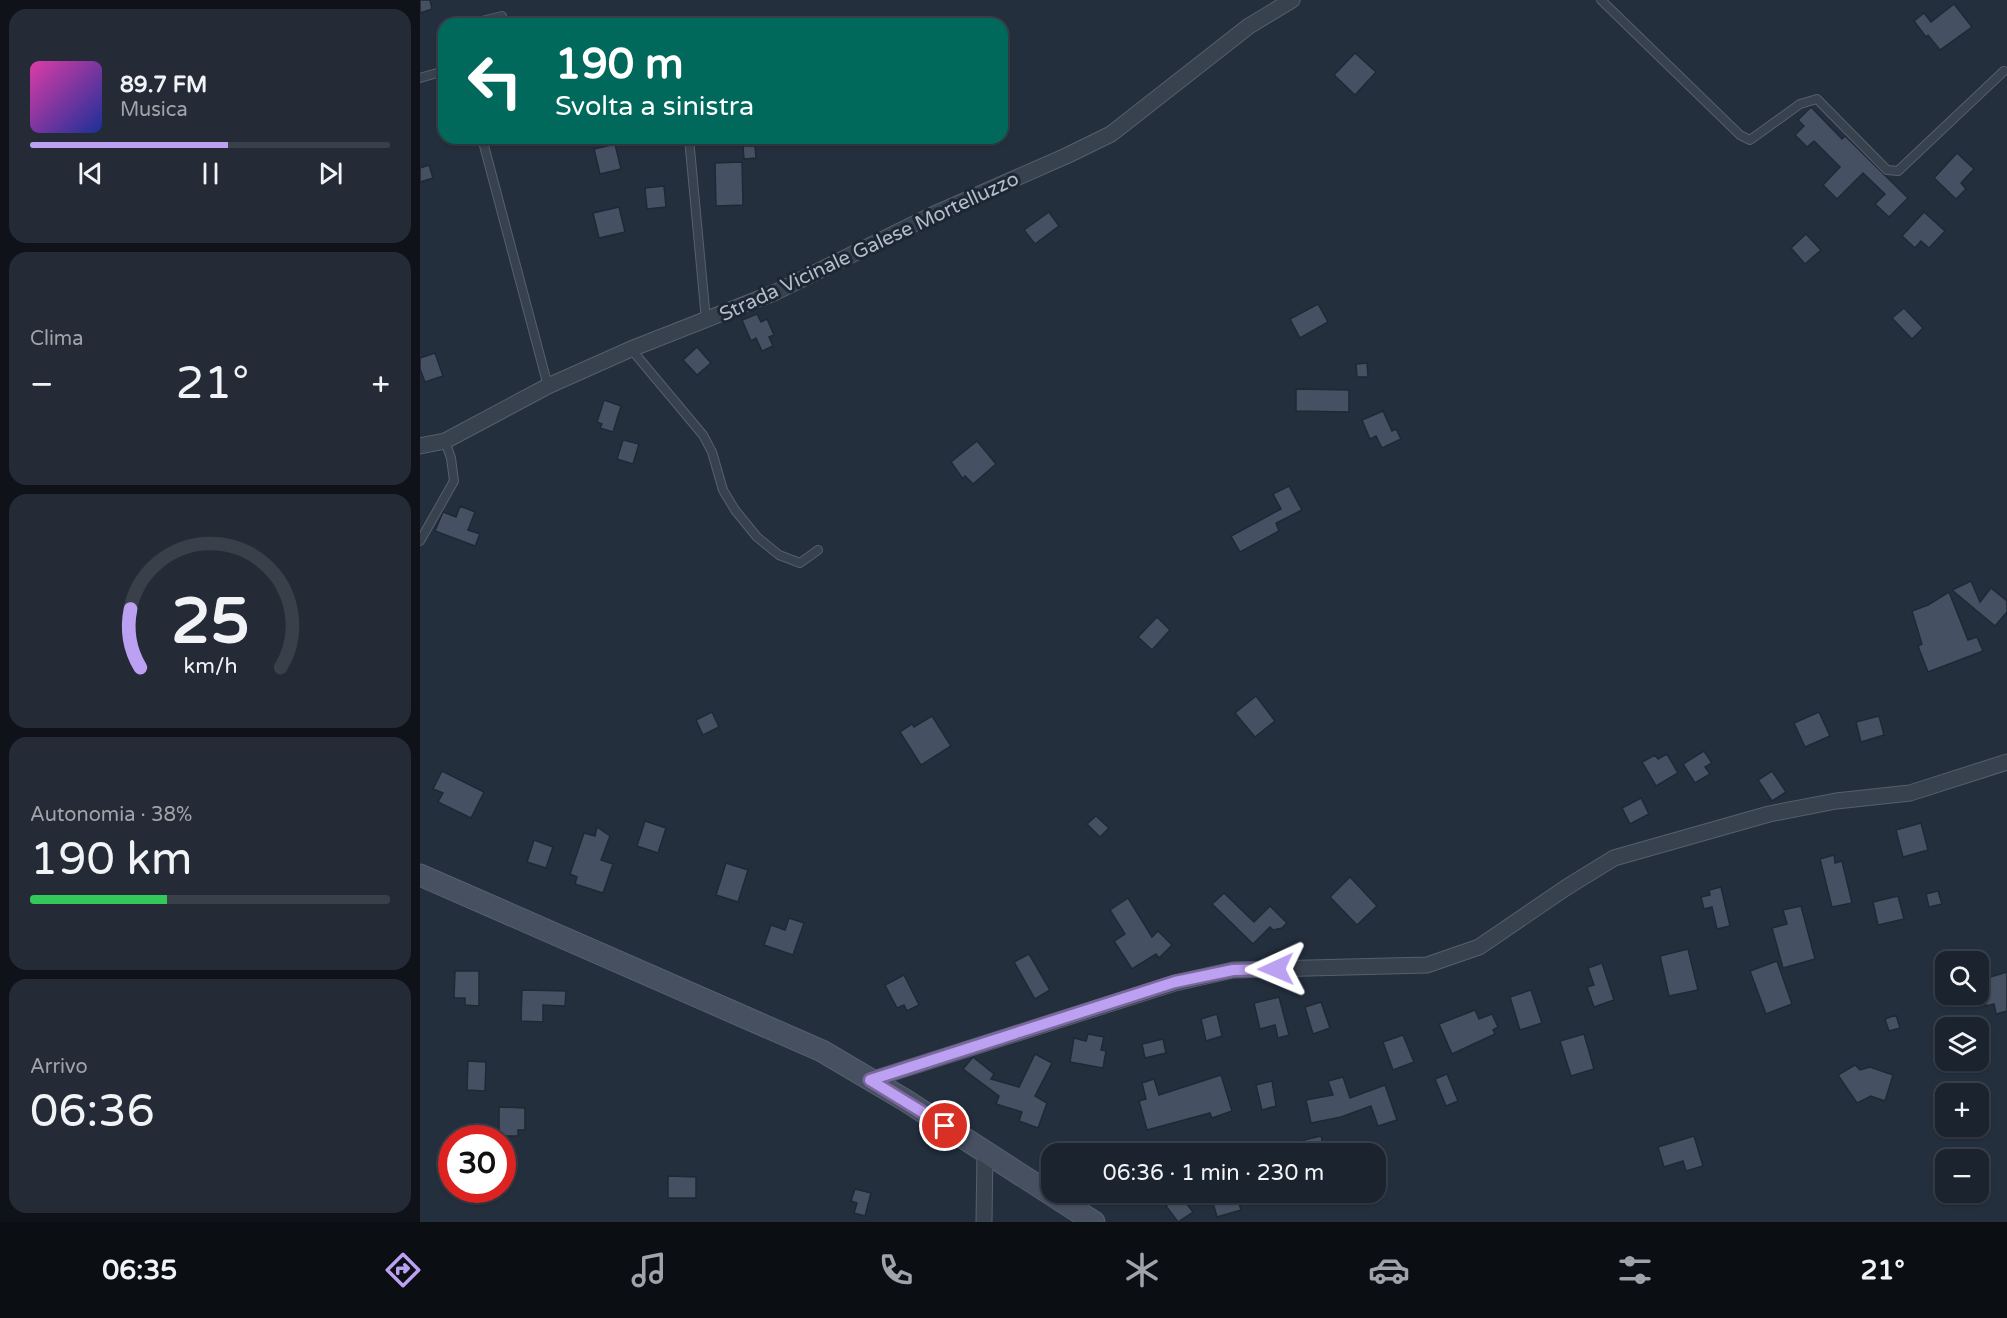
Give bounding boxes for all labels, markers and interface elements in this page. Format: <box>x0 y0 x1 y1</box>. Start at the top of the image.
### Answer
text: 190 m <box>555 39 684 90</box>
icon: left <box>456 42 534 120</box>
text: 89.7 FM <box>120 72 207 98</box>
text: Svolta a sinistra <box>555 90 754 123</box>
text: Musica <box>120 98 188 122</box>
icon: previous <box>74 157 107 190</box>
icon: pause <box>194 157 227 190</box>
icon: next <box>314 157 347 190</box>
street label: Strada Vicinale Galese Mortelluzzo <box>716 167 1023 327</box>
text: Clima <box>30 327 83 351</box>
text: 21° <box>176 357 249 411</box>
text: − <box>30 365 54 404</box>
text: + <box>371 365 390 404</box>
text: 25 <box>171 585 249 660</box>
text: km/h <box>183 653 237 679</box>
text: Autonomia · 38% <box>30 803 192 827</box>
text: 190 km <box>30 833 192 887</box>
position arrow <box>1244 937 1308 1001</box>
map controls <box>1935 951 1989 1203</box>
button: search <box>1935 951 1989 1005</box>
button: layers <box>1935 1017 1989 1071</box>
text: Arrivo <box>30 1055 88 1079</box>
button: + <box>1935 1083 1989 1137</box>
text: 06:36 <box>30 1085 155 1139</box>
pin <box>919 1100 970 1151</box>
icon: arrive <box>928 1109 961 1142</box>
speed limit sign: 30 <box>438 1125 516 1203</box>
button: − <box>1935 1149 1989 1203</box>
text: 06:36 · 1 min · 230 m <box>1103 1160 1324 1186</box>
icon: directions <box>382 1249 424 1291</box>
icon: music <box>628 1249 670 1291</box>
icon: phone <box>875 1249 917 1291</box>
icon: climate <box>1121 1249 1163 1291</box>
icon: car <box>1368 1249 1410 1291</box>
icon: filters <box>1614 1249 1656 1291</box>
text: 06:35 <box>102 1254 177 1287</box>
text: 21° <box>1861 1254 1905 1287</box>

